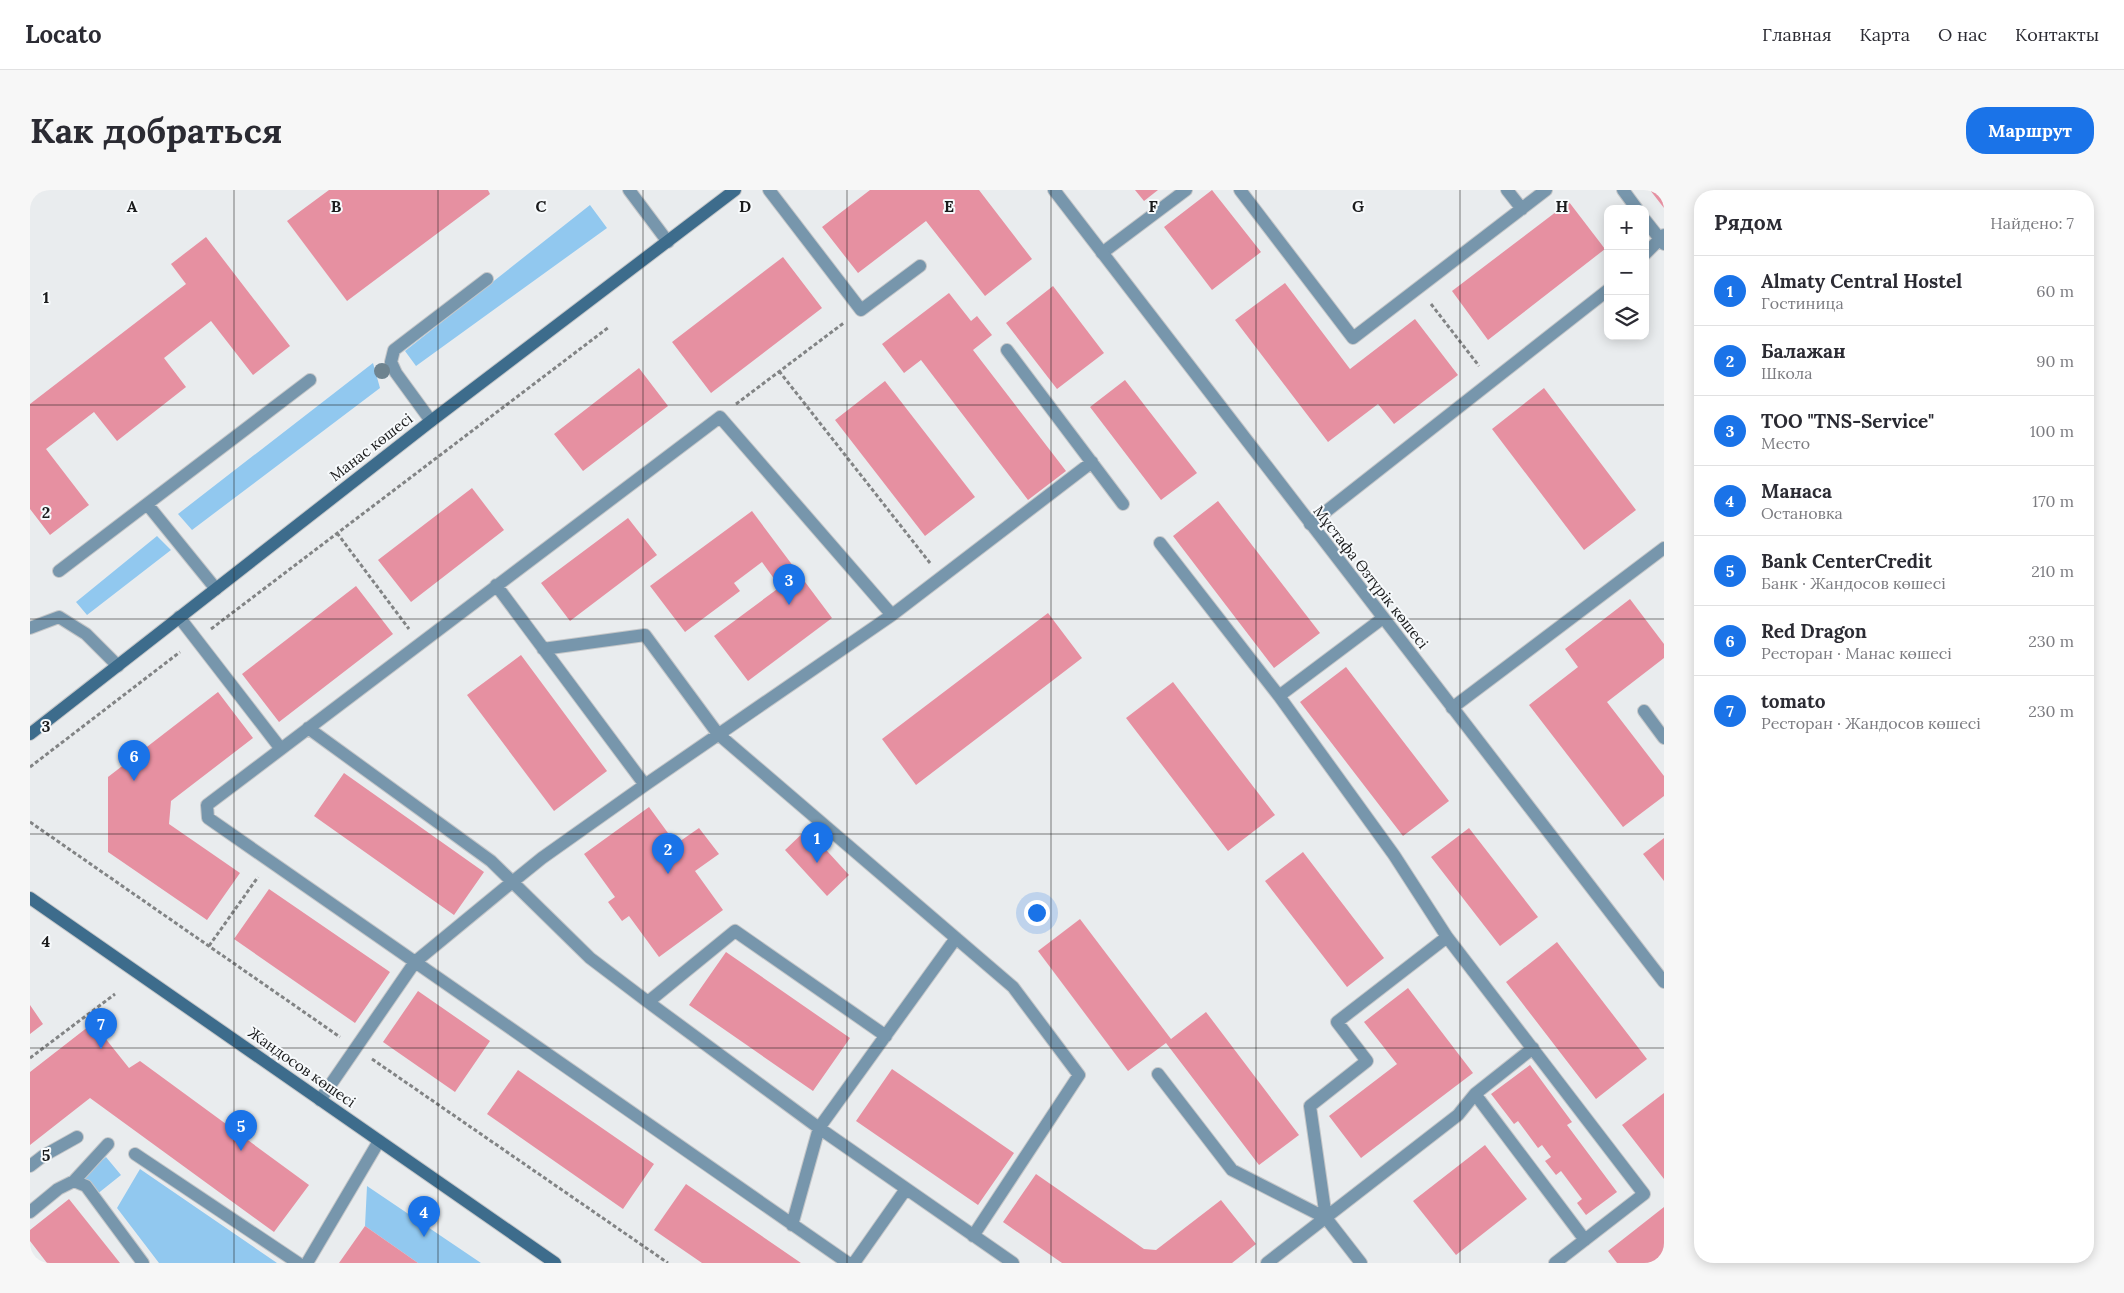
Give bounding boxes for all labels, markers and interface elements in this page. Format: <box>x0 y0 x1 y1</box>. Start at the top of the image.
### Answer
text: Locato <box>25 19 102 50</box>
text: Главная <box>1762 23 1831 46</box>
text: Карта <box>1859 23 1910 46</box>
text: О нас <box>1938 23 1987 46</box>
text: Контакты <box>2015 23 2099 46</box>
button: Маршрут <box>1966 107 2094 154</box>
text: Как добраться <box>30 108 283 153</box>
text: A <box>127 196 138 216</box>
text: B <box>331 196 342 216</box>
text: C <box>535 196 547 216</box>
text: D <box>739 196 751 216</box>
text: E <box>944 196 954 216</box>
text: F <box>1148 196 1158 216</box>
text: G <box>1352 196 1364 216</box>
text: H <box>1556 196 1569 216</box>
map controls <box>1604 205 1649 340</box>
button: + <box>1604 205 1649 250</box>
text: Рядом <box>1714 209 1783 236</box>
text: Найдено: 7 <box>1990 213 2074 233</box>
button: − <box>1604 250 1649 295</box>
text: Almaty Central Hostel <box>1761 269 1962 293</box>
text: 1 <box>1727 281 1733 301</box>
text: 60 m <box>2036 281 2074 301</box>
text: 1 <box>43 287 49 307</box>
text: Гостиница <box>1761 293 1844 313</box>
button: layers <box>1604 295 1649 340</box>
text: Балажан <box>1761 339 1846 363</box>
text: 2 <box>1726 351 1734 371</box>
text: 90 m <box>2036 351 2074 371</box>
text: Школа <box>1761 363 1813 383</box>
street label: Манас көшесі <box>326 409 416 485</box>
text: ТОО "TNS-Service" <box>1761 409 1934 433</box>
text: 3 <box>1726 421 1734 441</box>
text: 100 m <box>2030 421 2074 441</box>
text: Место <box>1761 433 1810 453</box>
text: Манаса <box>1761 479 1832 503</box>
text: 4 <box>1726 491 1734 511</box>
text: 170 m <box>2032 491 2074 511</box>
text: 2 <box>42 502 50 522</box>
street label: Мұстафа Өзтүрік көшесі <box>1309 502 1433 652</box>
text: Остановка <box>1761 503 1843 523</box>
text: Bank CenterCredit <box>1761 549 1932 573</box>
text: 5 <box>1726 561 1734 581</box>
text: 210 m <box>2031 561 2074 581</box>
pin: 3 <box>773 564 805 605</box>
text: Банк · Жандосов көшесі <box>1761 573 1946 593</box>
text: Red Dragon <box>1761 619 1867 643</box>
text: 6 <box>1725 631 1735 651</box>
text: 230 m <box>2028 631 2074 651</box>
text: Ресторан · Манас көшесі <box>1761 643 1952 663</box>
text: tomato <box>1761 689 1826 713</box>
text: 7 <box>1726 701 1734 721</box>
text: 230 m <box>2028 701 2074 721</box>
text: Ресторан · Жандосов көшесі <box>1761 713 1981 733</box>
text: 3 <box>42 716 51 736</box>
pin: 6 <box>118 740 150 781</box>
pin: 1 <box>801 822 833 863</box>
pin: 2 <box>652 833 684 874</box>
your location <box>1024 900 1050 926</box>
text: 4 <box>42 931 51 951</box>
pin: 7 <box>85 1008 117 1049</box>
street label: Жандосов көшесі <box>245 1023 359 1111</box>
pin: 5 <box>225 1110 257 1151</box>
text: 5 <box>42 1145 51 1165</box>
pin: 4 <box>408 1196 440 1237</box>

